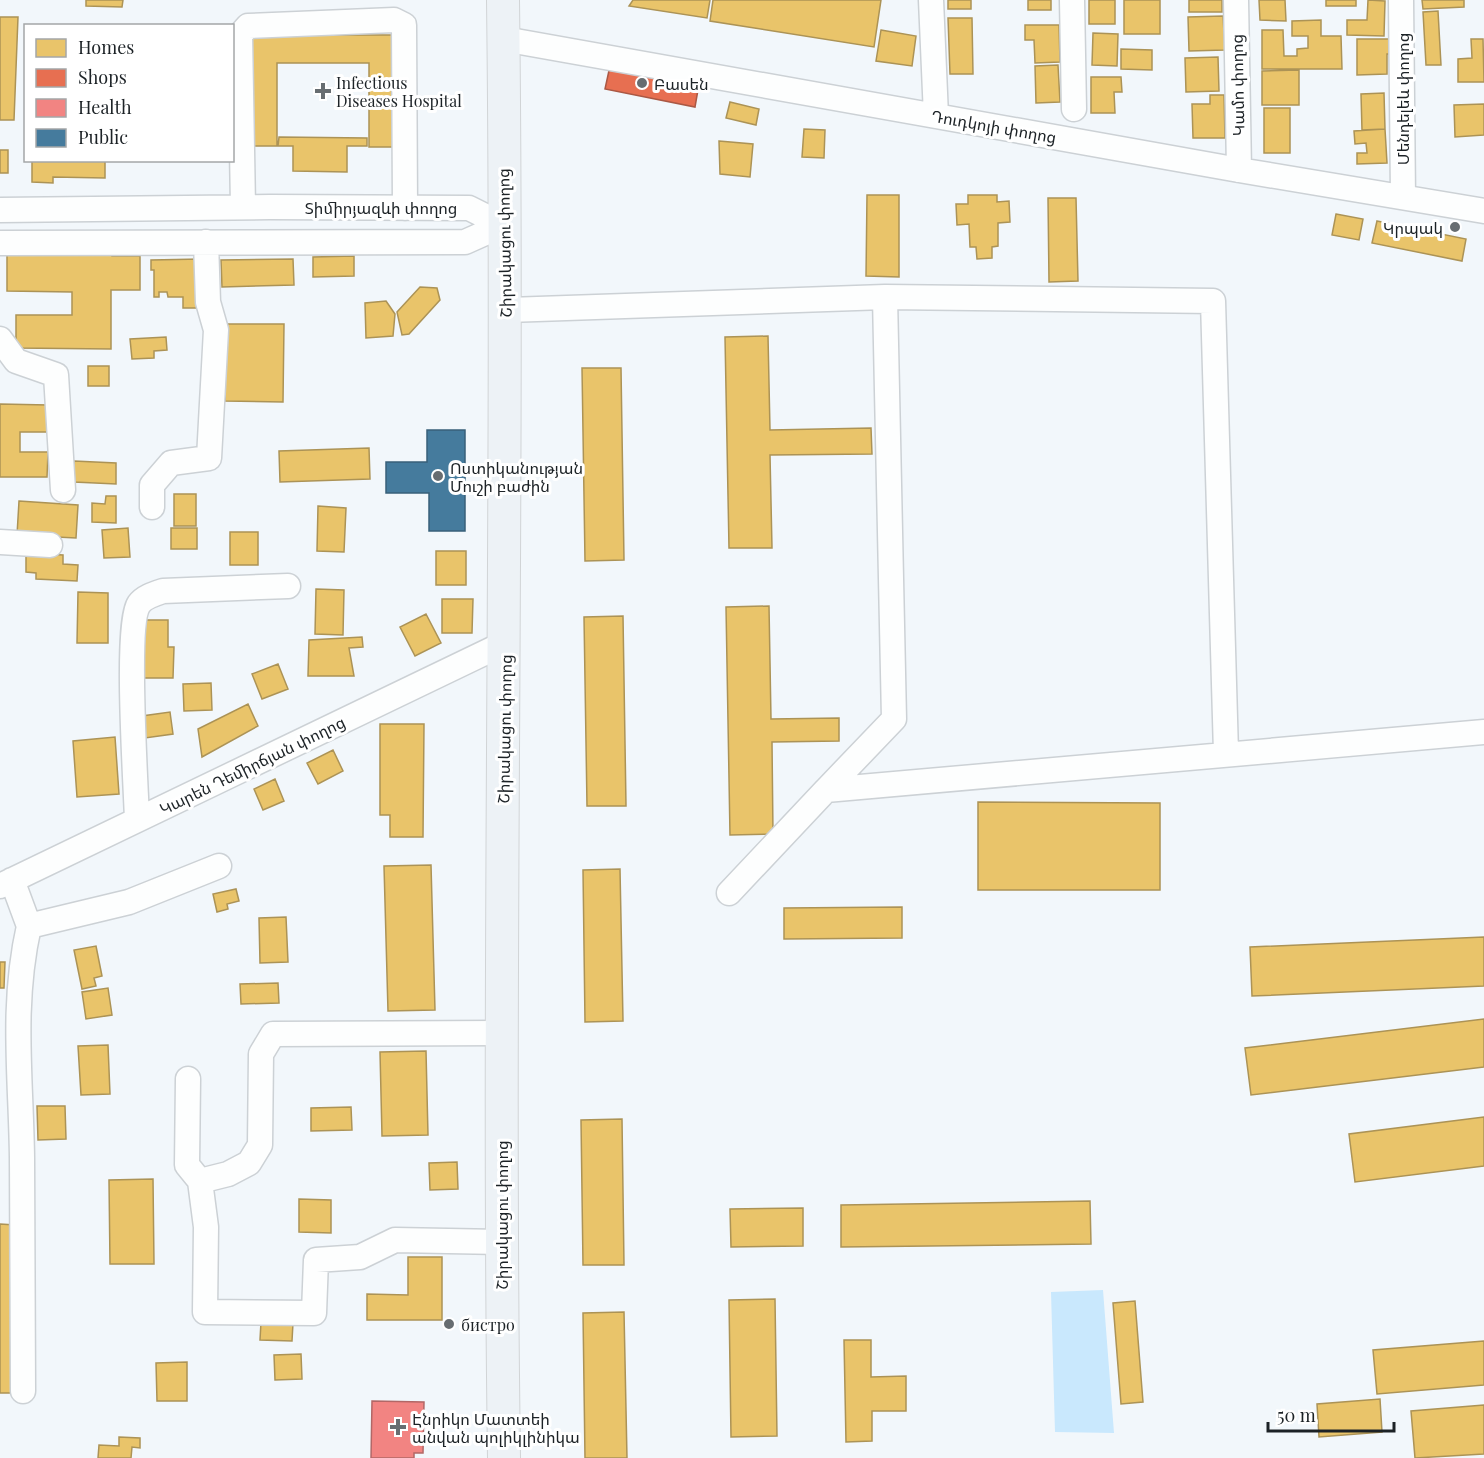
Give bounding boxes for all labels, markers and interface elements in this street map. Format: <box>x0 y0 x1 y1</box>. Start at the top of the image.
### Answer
legend <box>24 24 234 162</box>
street label: Մենդելեև փողոց <box>1392 33 1413 165</box>
street label: Կամո փողոց <box>1226 34 1248 136</box>
text: Homes <box>78 35 134 59</box>
text: Shops <box>78 65 127 89</box>
place label: Infectious Diseases Hospital <box>336 72 462 111</box>
place label: Բասեն <box>654 73 709 94</box>
marker: Բասեն <box>635 76 649 90</box>
marker: Infectious Diseases Hospital <box>314 82 332 100</box>
text: Health <box>78 95 132 119</box>
street label: Դուդկոյի փողոց <box>930 105 1058 147</box>
text: Public <box>78 125 128 149</box>
street label: Շիրակացու փողոց <box>492 168 516 318</box>
street label: Տիմիրյազևի փողոց <box>305 197 457 218</box>
place label: Կրպակ <box>1383 217 1443 238</box>
marker: Կրպակ <box>1448 220 1462 234</box>
place label: Ոստիկանության Մուշի բաժին <box>450 457 583 496</box>
marker: Ոստիկանության Մուշի բաժին <box>431 469 445 483</box>
street label: Շիրակացու փողոց <box>492 654 516 804</box>
street label: Կարեն Դեմիրճյան փողոց <box>156 711 348 819</box>
street label: Շիրակացու փողոց <box>491 1140 512 1290</box>
place label: бистро <box>461 1314 515 1335</box>
marker: бистро <box>442 1317 456 1331</box>
scale bar <box>1268 1395 1394 1433</box>
text: 50 m <box>1277 1403 1316 1427</box>
place label: Էնրիկո Մատտեի անվան պոլիկլինիկա <box>412 1408 580 1447</box>
marker: Էնրիկո Մատտեի անվան պոլիկլինիկա <box>389 1418 407 1436</box>

